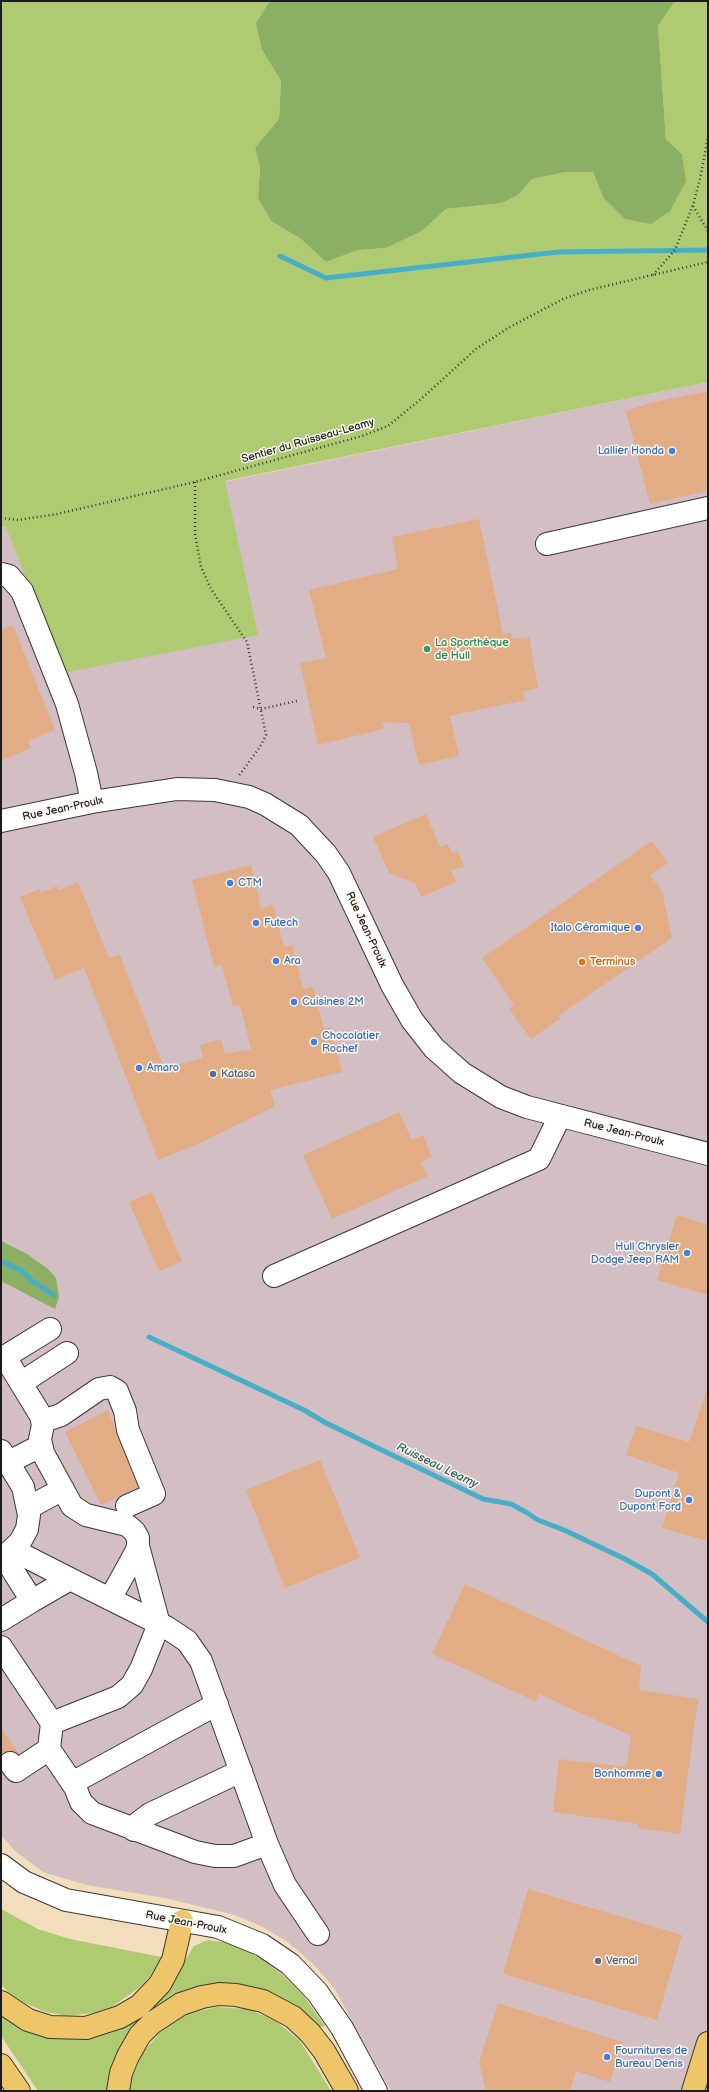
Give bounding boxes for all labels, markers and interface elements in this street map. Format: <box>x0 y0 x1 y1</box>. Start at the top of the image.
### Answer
street label: Sentier du Ruisseau-Leamy <box>240 416 376 466</box>
place label: Lallier Honda <box>598 444 664 458</box>
marker: Lallier Honda <box>667 446 677 456</box>
place label: La Sporthèque de Hull <box>435 636 509 662</box>
marker: La Sporthèque de Hull <box>422 644 432 654</box>
street label: Rue Jean-Proulx <box>21 794 105 824</box>
place label: CTM <box>238 876 262 890</box>
marker: CTM <box>225 878 235 888</box>
street label: Rue Jean-Proulx <box>343 890 389 970</box>
place label: Futech <box>264 916 298 930</box>
marker: Futech <box>251 918 261 928</box>
place label: Italo Céramique <box>551 921 630 935</box>
marker: Italo Céramique <box>633 923 643 933</box>
place label: Ara <box>284 954 301 968</box>
place label: Terminus <box>590 955 635 969</box>
marker: Ara <box>271 956 281 966</box>
marker: Terminus <box>577 957 587 967</box>
place label: Cuisines 2M <box>302 995 364 1009</box>
marker: Cuisines 2M <box>289 997 299 1007</box>
place label: Chocolatier Rochef <box>322 1029 379 1055</box>
marker: Chocolatier Rochef <box>309 1037 319 1047</box>
place label: Amaro <box>147 1061 179 1075</box>
marker: Amaro <box>134 1063 144 1073</box>
place label: Katasa <box>221 1067 255 1081</box>
marker: Katasa <box>208 1069 218 1079</box>
street label: Rue Jean-Proulx <box>582 1117 666 1149</box>
place label: Hull Chrysler Dodge Jeep RAM <box>591 1240 679 1266</box>
marker: Hull Chrysler Dodge Jeep RAM <box>682 1248 692 1258</box>
water label: Ruisseau Leamy <box>394 1440 480 1492</box>
place label: Dupont & Dupont Ford <box>619 1487 681 1513</box>
marker: Dupont & Dupont Ford <box>684 1495 694 1505</box>
place label: Bonhomme <box>594 1767 651 1781</box>
marker: Bonhomme <box>654 1769 664 1779</box>
street label: Rue Jean-Proulx <box>144 1909 228 1937</box>
place label: Vernal <box>606 1954 637 1968</box>
marker: Vernal <box>593 1956 603 1966</box>
place label: Fournitures de Bureau Denis <box>615 2044 687 2070</box>
marker: Fournitures de Bureau Denis <box>602 2052 612 2062</box>

